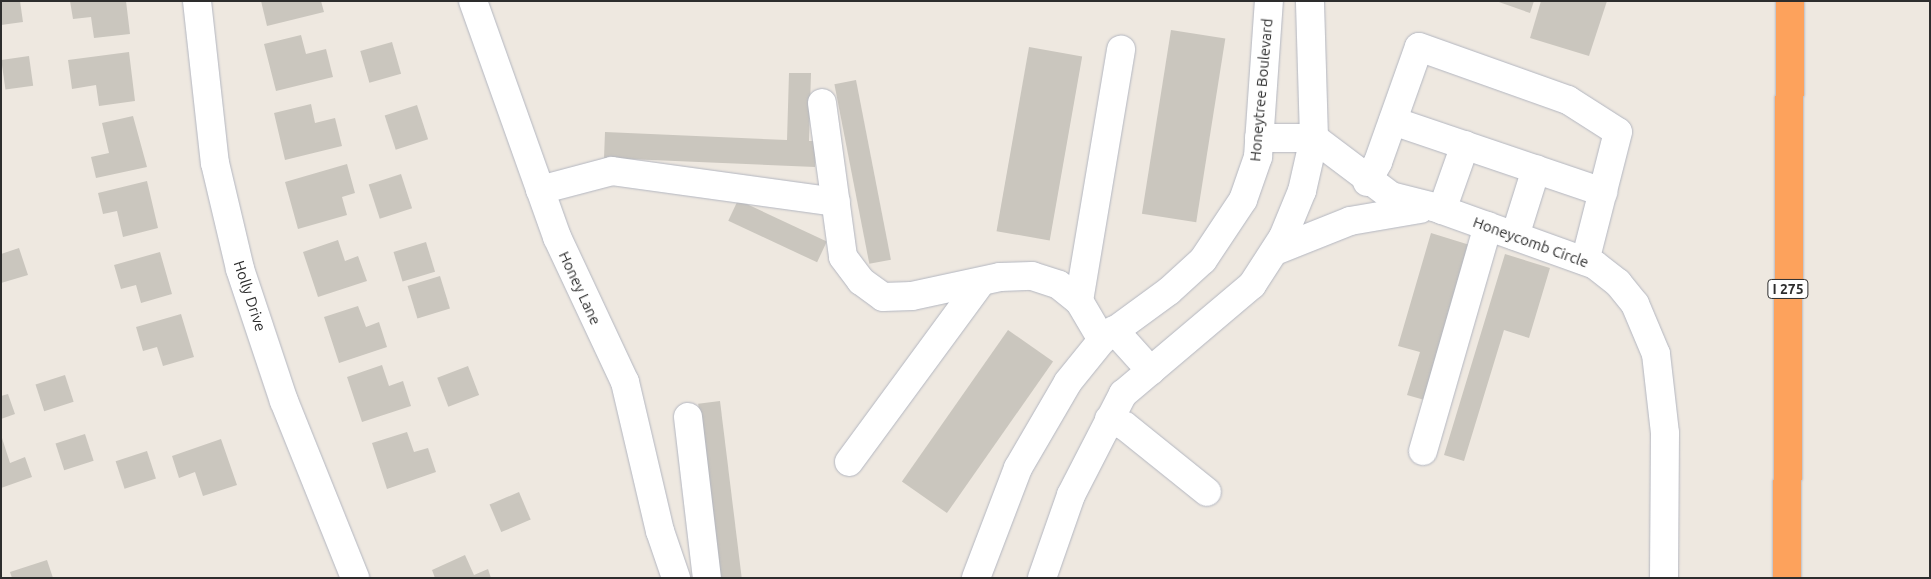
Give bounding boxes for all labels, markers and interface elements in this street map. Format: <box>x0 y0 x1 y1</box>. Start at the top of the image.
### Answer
street label: Honeytree Boulevard <box>1246 18 1276 162</box>
street label: Honeycomb Circle <box>1471 213 1591 271</box>
street label: Honey Lane <box>555 248 605 328</box>
street label: Holly Drive <box>230 258 270 334</box>
road number: I 275 <box>1767 278 1809 300</box>

